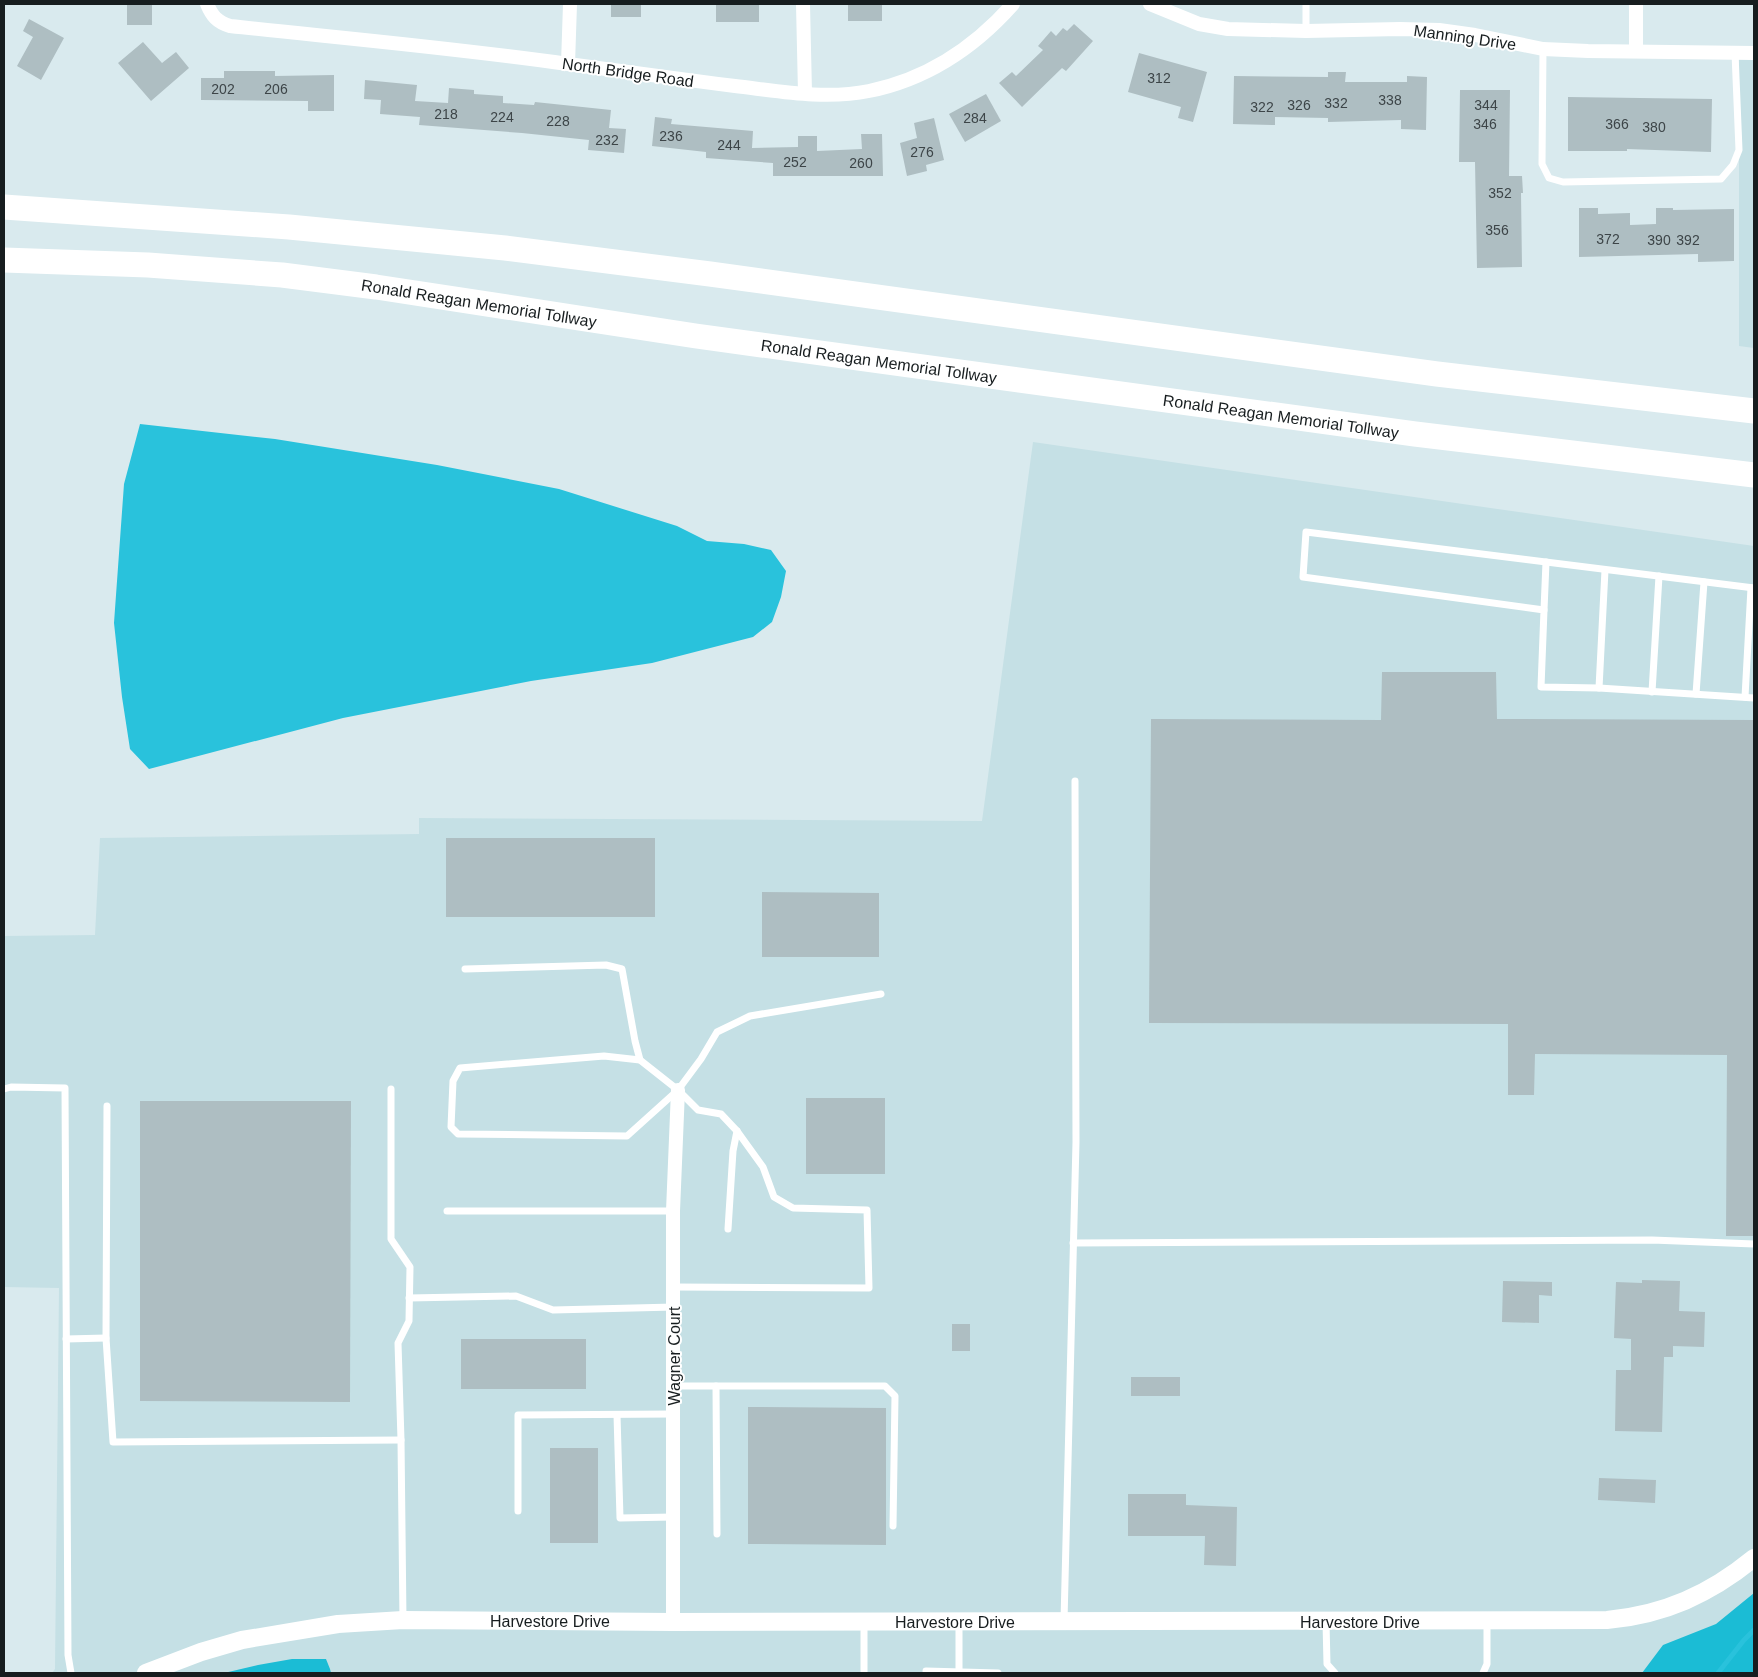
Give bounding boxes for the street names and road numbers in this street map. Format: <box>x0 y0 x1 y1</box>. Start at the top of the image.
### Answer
street label: Manning Drive <box>1413 22 1517 53</box>
street label: North Bridge Road <box>561 55 695 90</box>
street label: Ronald Reagan Memorial Tollway <box>360 276 598 331</box>
street label: Ronald Reagan Memorial Tollway <box>760 337 998 386</box>
street label: Ronald Reagan Memorial Tollway <box>1162 392 1400 441</box>
street label: Wagner Court <box>666 1306 683 1406</box>
street label: Harvestore Drive <box>490 1613 610 1630</box>
street label: Harvestore Drive <box>895 1614 1015 1631</box>
street label: Harvestore Drive <box>1300 1614 1420 1631</box>

